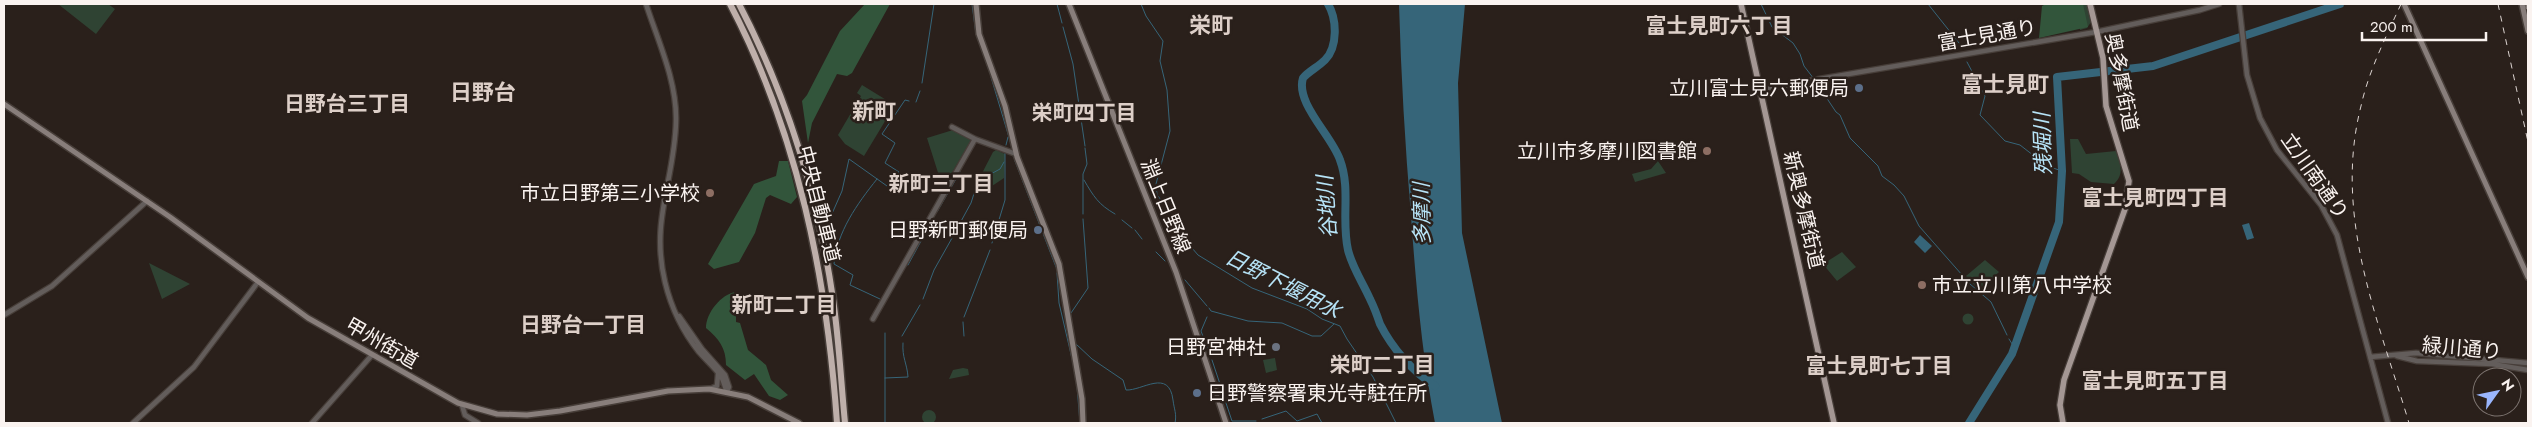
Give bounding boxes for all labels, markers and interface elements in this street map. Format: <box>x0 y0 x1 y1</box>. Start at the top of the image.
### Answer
district label: 栄町 <box>1189 9 1233 41</box>
scale bar <box>2362 10 2486 42</box>
district label: 富士見町六丁目 <box>1646 11 1793 41</box>
street label: 富士見通り <box>1935 13 2039 58</box>
text: 200 m <box>2370 16 2413 38</box>
street label: 奥多摩街道 <box>2098 30 2145 134</box>
district label: 富士見町 <box>1961 68 2049 100</box>
place label: 立川富士見六郵便局 <box>1669 74 1849 103</box>
district label: 日野台 <box>450 76 516 108</box>
marker: 立川富士見六郵便局 <box>1853 82 1865 94</box>
district label: 日野台三丁目 <box>284 89 410 119</box>
district label: 新町 <box>852 95 896 127</box>
district label: 栄町四丁目 <box>1032 98 1137 128</box>
water label: 残堀川 <box>2027 110 2059 176</box>
street label: 立川南通り <box>2274 127 2355 226</box>
place label: 立川市多摩川図書館 <box>1517 137 1697 166</box>
street label: 中央自動車道 <box>790 142 847 266</box>
marker: 立川市多摩川図書館 <box>1701 145 1713 157</box>
street label: 新奥多摩街道 <box>1776 148 1831 272</box>
street label: 淵上日野線 <box>1133 154 1198 258</box>
district label: 新町三丁目 <box>889 169 994 199</box>
water label: 谷地川 <box>1310 173 1344 239</box>
place label: 市立日野第三小学校 <box>520 179 700 208</box>
water label: 多摩川 <box>1406 180 1438 246</box>
district label: 富士見町四丁目 <box>2082 183 2229 213</box>
marker: 市立日野第三小学校 <box>704 187 716 199</box>
place label: 日野新町郵便局 <box>888 216 1028 245</box>
marker: 日野新町郵便局 <box>1032 224 1044 236</box>
water label: 日野下堰用水 <box>1220 242 1348 327</box>
place label: 市立立川第八中学校 <box>1932 271 2112 300</box>
marker: 市立立川第八中学校 <box>1916 279 1928 291</box>
district label: 新町二丁目 <box>732 290 837 320</box>
district label: 日野台一丁目 <box>520 310 646 340</box>
street label: 甲州街道 <box>340 311 424 376</box>
street label: 緑川通り <box>2421 331 2503 366</box>
place label: 日野宮神社 <box>1166 333 1266 362</box>
marker: 日野宮神社 <box>1270 341 1282 353</box>
district label: 栄町二丁目 <box>1330 350 1435 380</box>
district label: 富士見町七丁目 <box>1806 351 1953 381</box>
district label: 富士見町五丁目 <box>2082 366 2229 396</box>
north arrow <box>2472 367 2522 417</box>
text: N <box>2496 375 2519 395</box>
place label: 日野警察署東光寺駐在所 <box>1207 379 1427 408</box>
marker: 日野警察署東光寺駐在所 <box>1191 387 1203 399</box>

